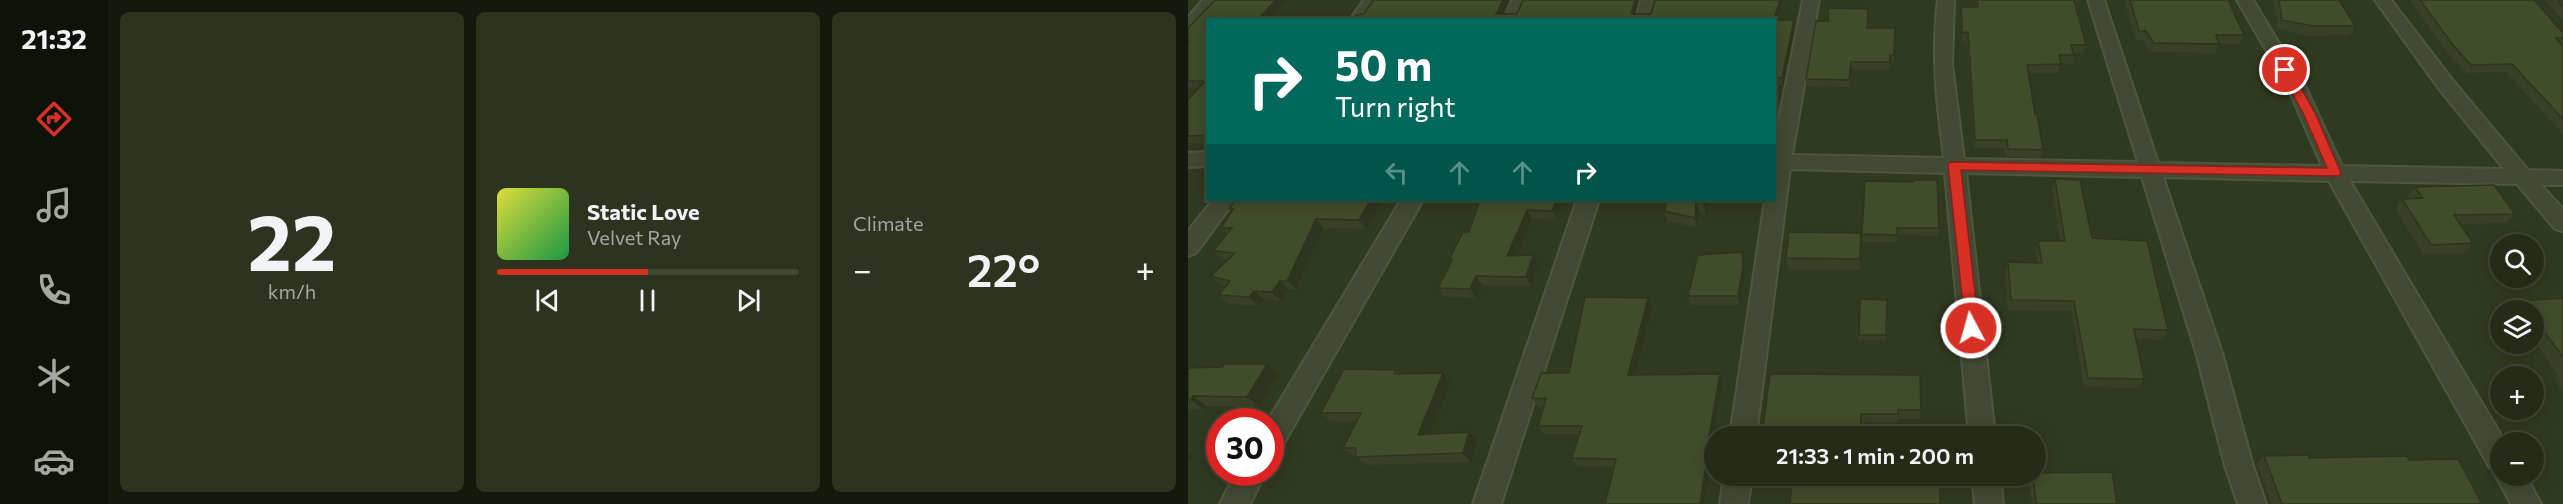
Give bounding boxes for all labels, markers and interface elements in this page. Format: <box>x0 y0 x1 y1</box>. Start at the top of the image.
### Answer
text: 21:32 <box>21 22 87 55</box>
text: 50 m <box>1335 38 1432 90</box>
icon: right <box>1236 42 1314 120</box>
pin <box>2259 44 2310 95</box>
icon: arrive <box>2268 53 2301 86</box>
text: Turn right <box>1335 90 1455 123</box>
icon: directions <box>33 98 75 140</box>
icon: left <box>1380 156 1413 189</box>
icon: ahead <box>1443 156 1476 189</box>
icon: ahead <box>1506 156 1539 189</box>
icon: right <box>1569 156 1602 189</box>
icon: music <box>33 184 75 226</box>
text: 22 <box>248 192 336 287</box>
text: Static Love <box>587 198 700 225</box>
text: Climate <box>853 211 923 235</box>
text: Velvet Ray <box>587 225 681 249</box>
map controls <box>2490 234 2544 486</box>
button: search <box>2490 234 2544 288</box>
text: 22° <box>967 241 1040 296</box>
text: − <box>853 248 872 289</box>
text: + <box>1136 248 1155 289</box>
icon: phone <box>33 269 75 311</box>
text: km/h <box>268 279 316 303</box>
icon: previous <box>531 284 564 317</box>
icon: pause <box>631 284 664 317</box>
icon: next <box>732 284 765 317</box>
position arrow <box>1939 296 2003 360</box>
button: layers <box>2490 300 2544 354</box>
icon: climate <box>33 355 75 397</box>
button: + <box>2490 366 2544 420</box>
speed limit sign: 30 <box>1206 408 1284 486</box>
button: − <box>2490 432 2544 486</box>
icon: car <box>33 440 75 482</box>
text: 21:33 · 1 min · 200 m <box>1776 442 1974 469</box>

